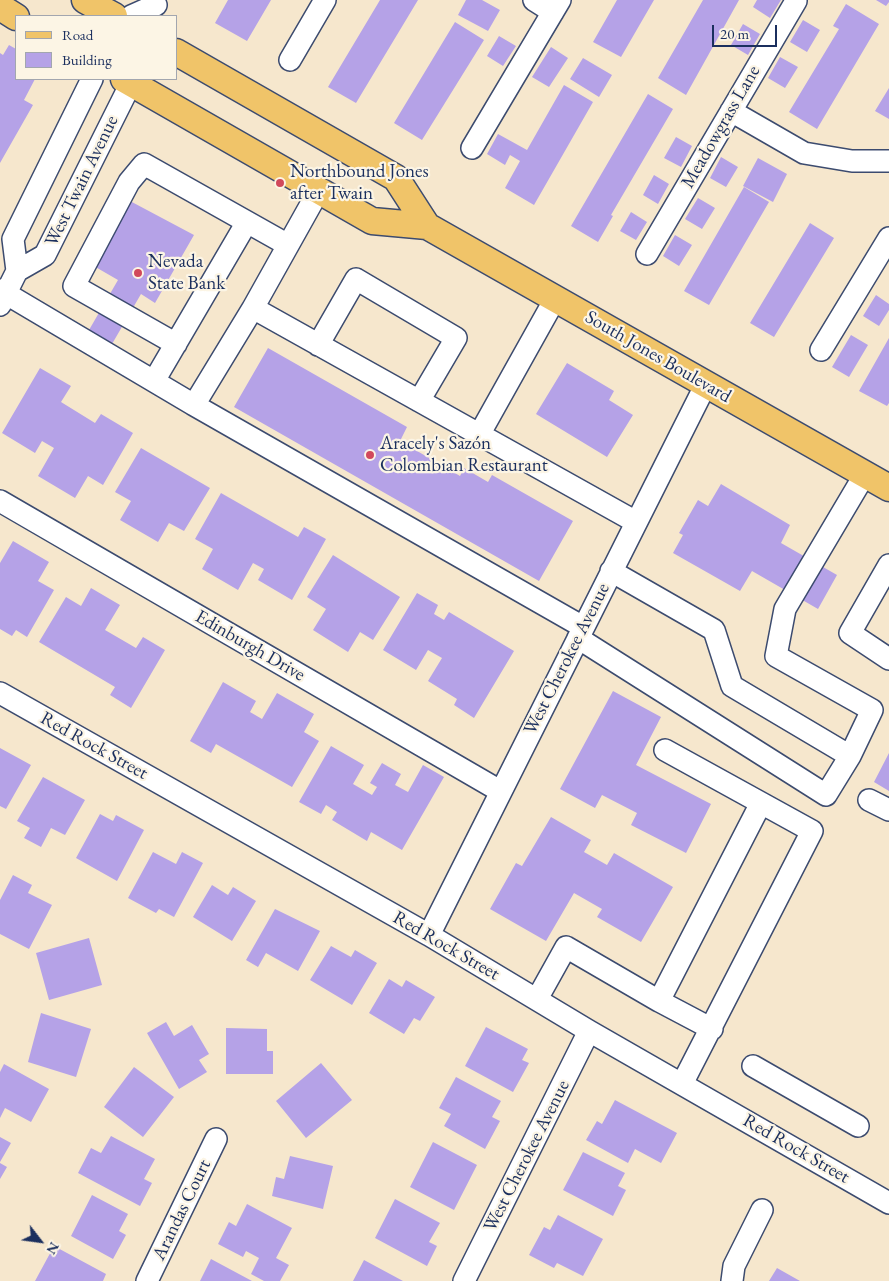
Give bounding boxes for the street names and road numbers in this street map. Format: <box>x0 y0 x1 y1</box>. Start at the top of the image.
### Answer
street label: Meadowgrass Lane <box>677 62 765 192</box>
street label: West Twain Avenue <box>40 112 124 250</box>
street label: South Jones Boulevard <box>581 306 735 408</box>
street label: West Cherokee Avenue <box>519 579 615 739</box>
street label: Edinburgh Drive <box>191 605 309 687</box>
street label: Red Rock Street <box>36 707 152 785</box>
street label: Red Rock Street <box>389 906 503 986</box>
street label: West Cherokee Avenue <box>479 1076 575 1236</box>
street label: Red Rock Street <box>739 1109 853 1189</box>
street label: Arandas Court <box>148 1156 216 1264</box>

